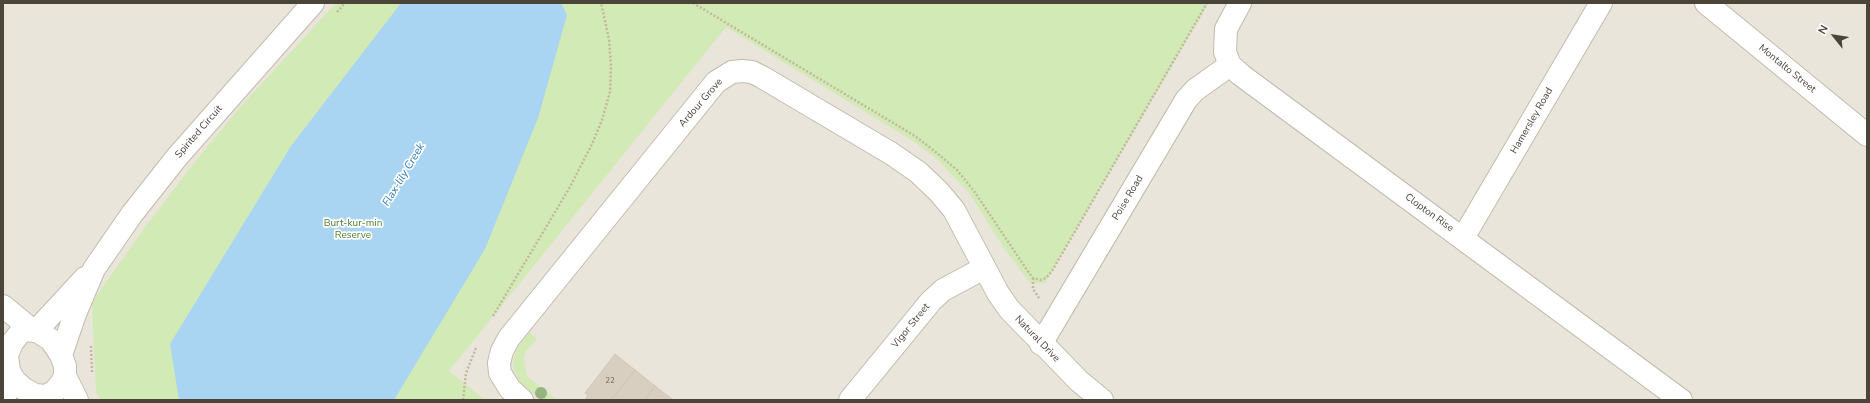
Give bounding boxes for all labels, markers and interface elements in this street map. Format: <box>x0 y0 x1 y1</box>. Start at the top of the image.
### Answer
north arrow <box>1814 16 1854 56</box>
text: N <box>1815 22 1832 37</box>
street label: Montalto Street <box>1756 42 1818 96</box>
street label: Ardour Grove <box>677 76 725 130</box>
street label: Hamersley Road <box>1508 86 1556 156</box>
street label: Spirited Circuit <box>173 103 225 161</box>
water label: Flax-lily Creek <box>380 141 428 209</box>
street label: Poise Road <box>1110 174 1146 222</box>
street label: Clopton Rise <box>1402 191 1456 235</box>
park label: Burt-kur-min Reserve <box>324 218 382 242</box>
street label: Vigor Street <box>889 301 933 351</box>
street label: Natural Drive <box>1012 313 1062 365</box>
house number: 22 <box>605 376 615 386</box>

